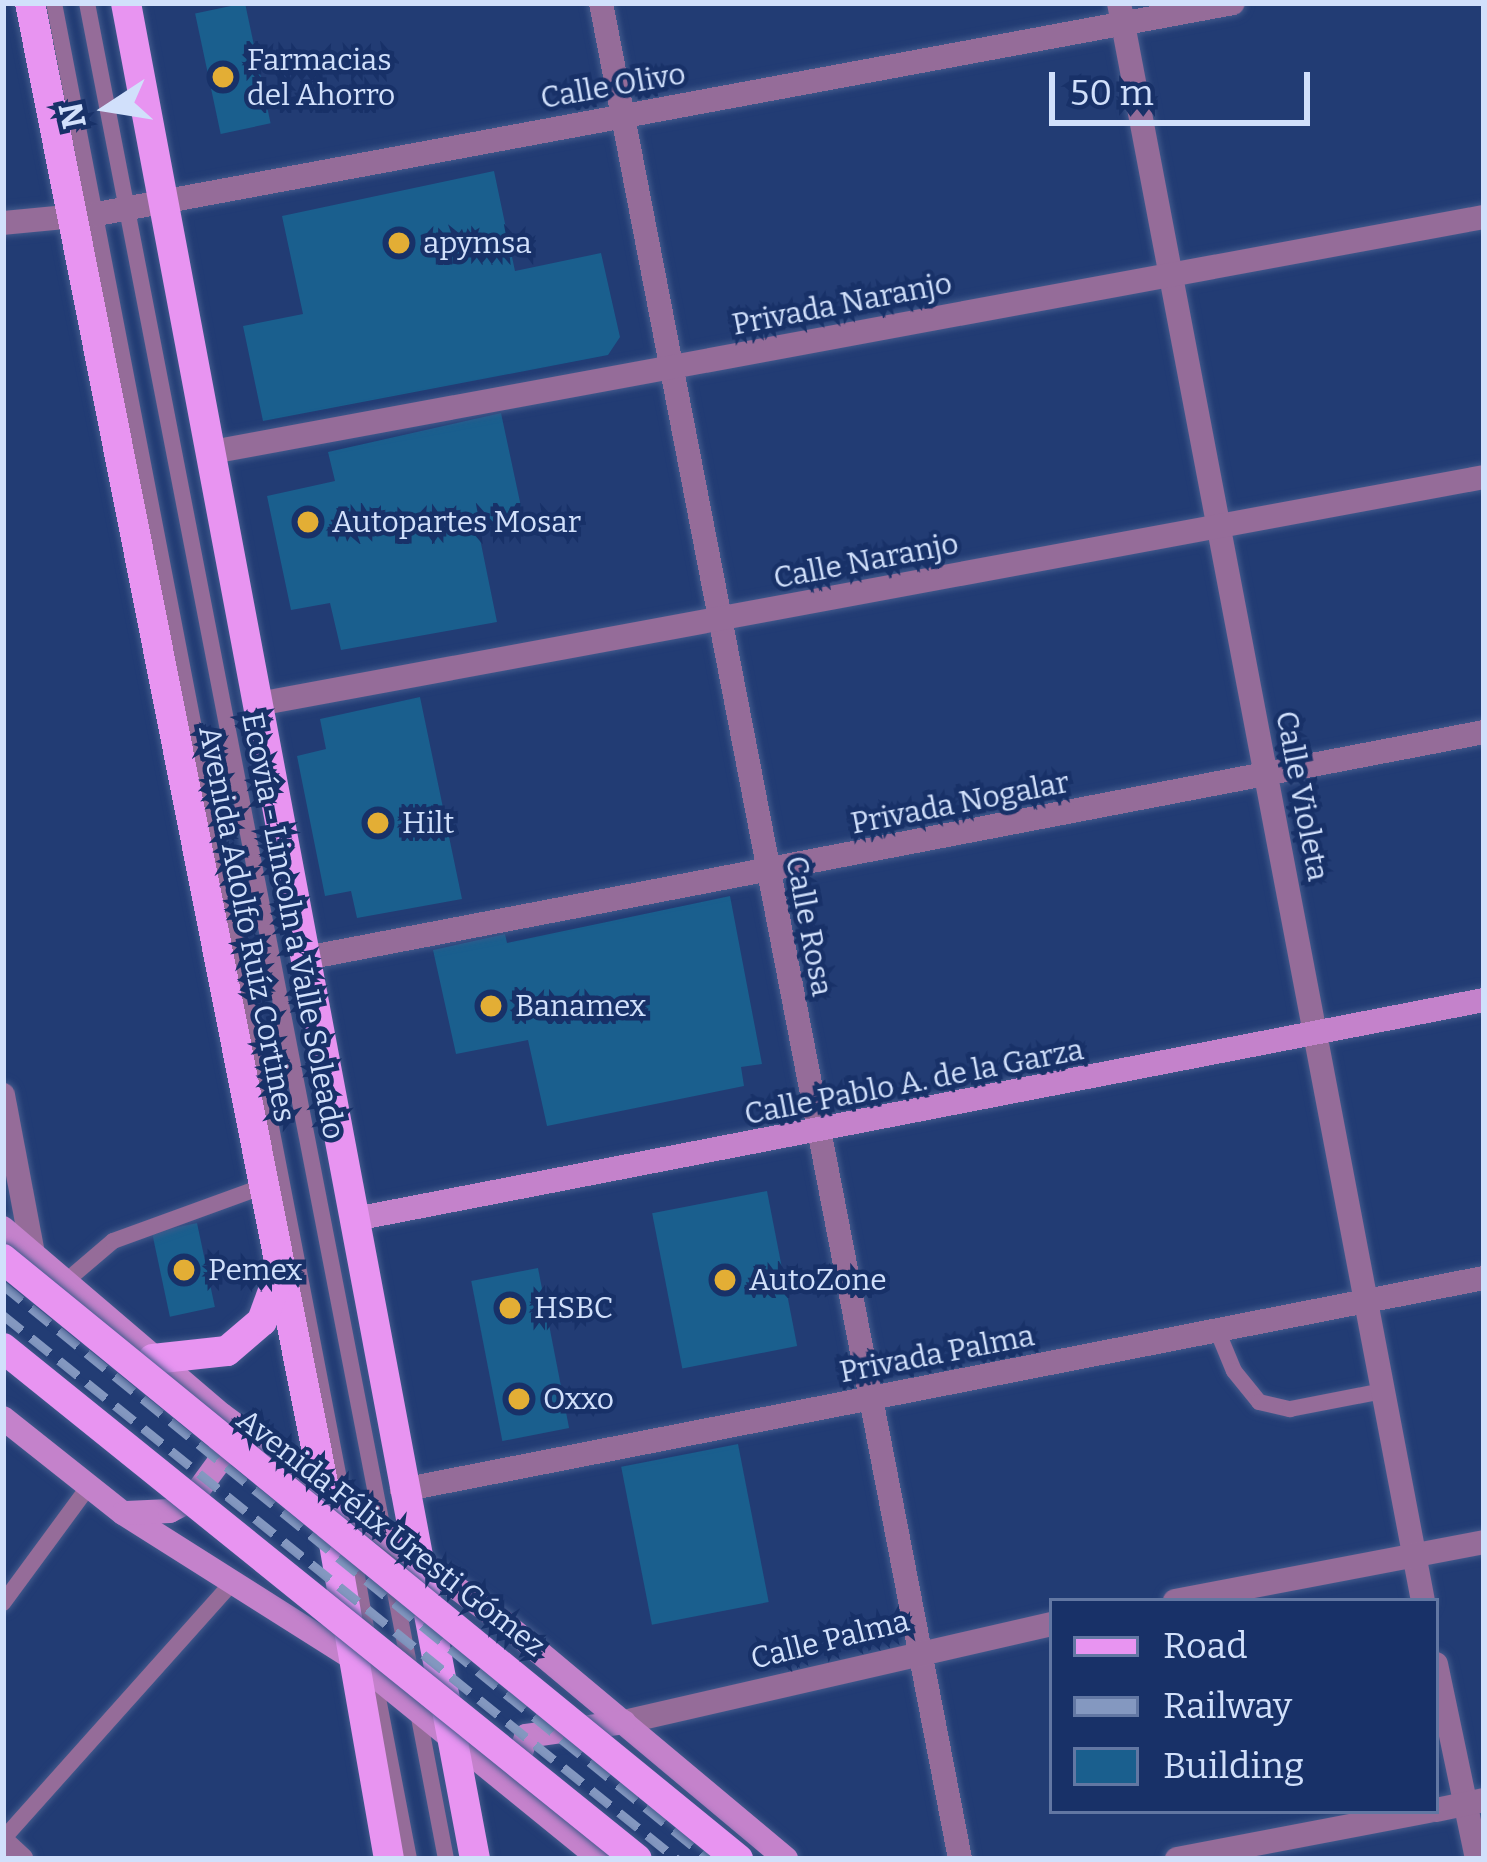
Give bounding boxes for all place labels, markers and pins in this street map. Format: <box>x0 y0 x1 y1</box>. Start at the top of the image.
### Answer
place label: Farmacias del Ahorro <box>247 42 395 112</box>
marker: Farmacias del Ahorro <box>210 64 236 90</box>
place label: apymsa <box>423 225 532 261</box>
marker: apymsa <box>386 230 412 256</box>
place label: Autopartes Mosar <box>332 504 581 540</box>
marker: Autopartes Mosar <box>295 509 321 535</box>
place label: Hilt <box>402 805 454 841</box>
marker: Hilt <box>365 810 391 836</box>
place label: Banamex <box>515 988 646 1024</box>
marker: Banamex <box>478 993 504 1019</box>
place label: Pemex <box>208 1252 302 1288</box>
marker: Pemex <box>171 1257 197 1283</box>
place label: AutoZone <box>749 1262 887 1298</box>
marker: AutoZone <box>712 1267 738 1293</box>
place label: HSBC <box>534 1290 613 1326</box>
marker: HSBC <box>497 1295 523 1321</box>
place label: Oxxo <box>543 1381 614 1417</box>
marker: Oxxo <box>506 1386 532 1412</box>

